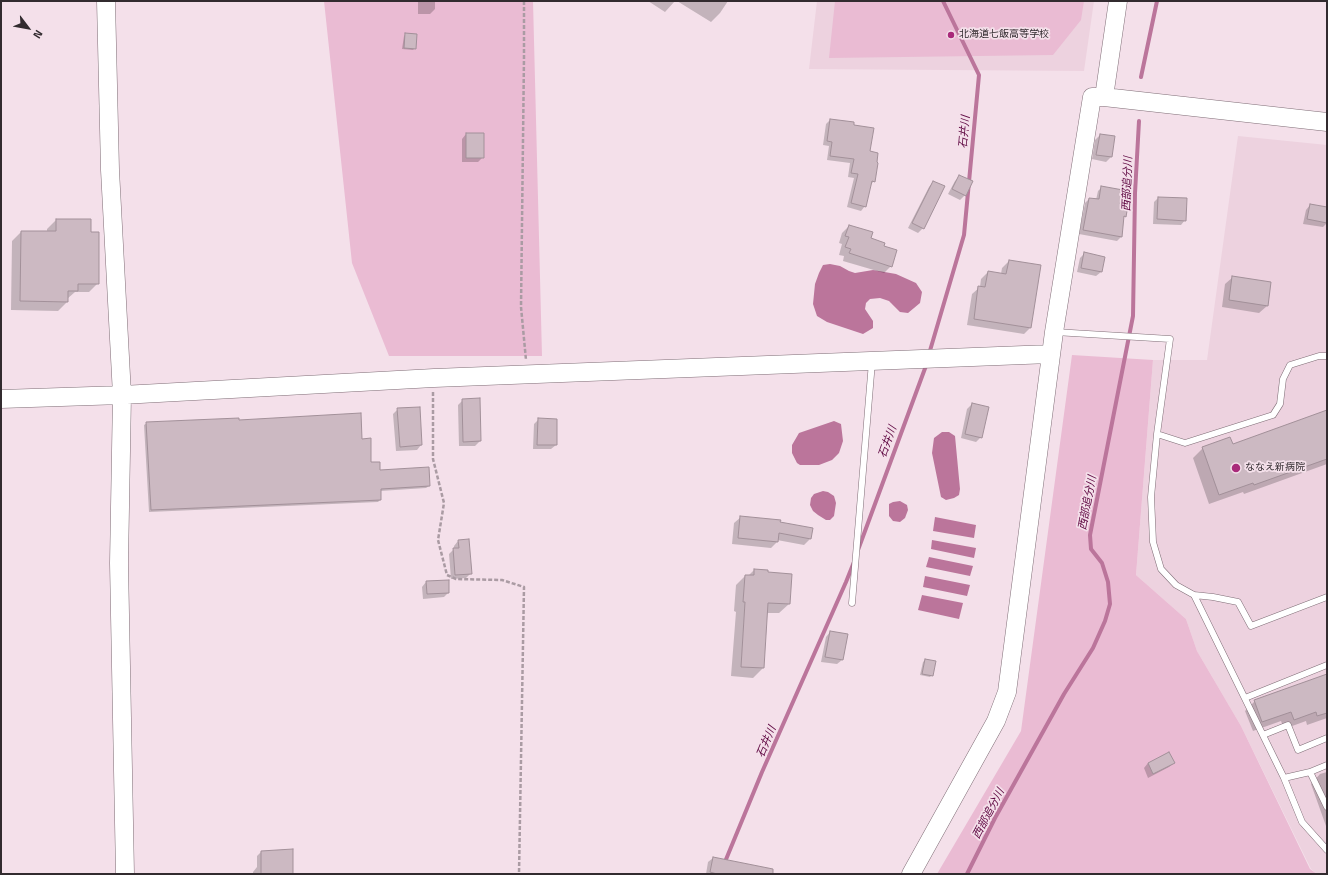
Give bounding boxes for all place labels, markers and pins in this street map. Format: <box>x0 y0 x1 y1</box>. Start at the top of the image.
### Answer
place label: 北海道七飯高等学校 <box>959 29 1049 41</box>
marker: 北海道七飯高等学校 <box>946 30 956 40</box>
marker: ななえ新病院 <box>1230 462 1242 474</box>
place label: ななえ新病院 <box>1245 462 1305 474</box>

